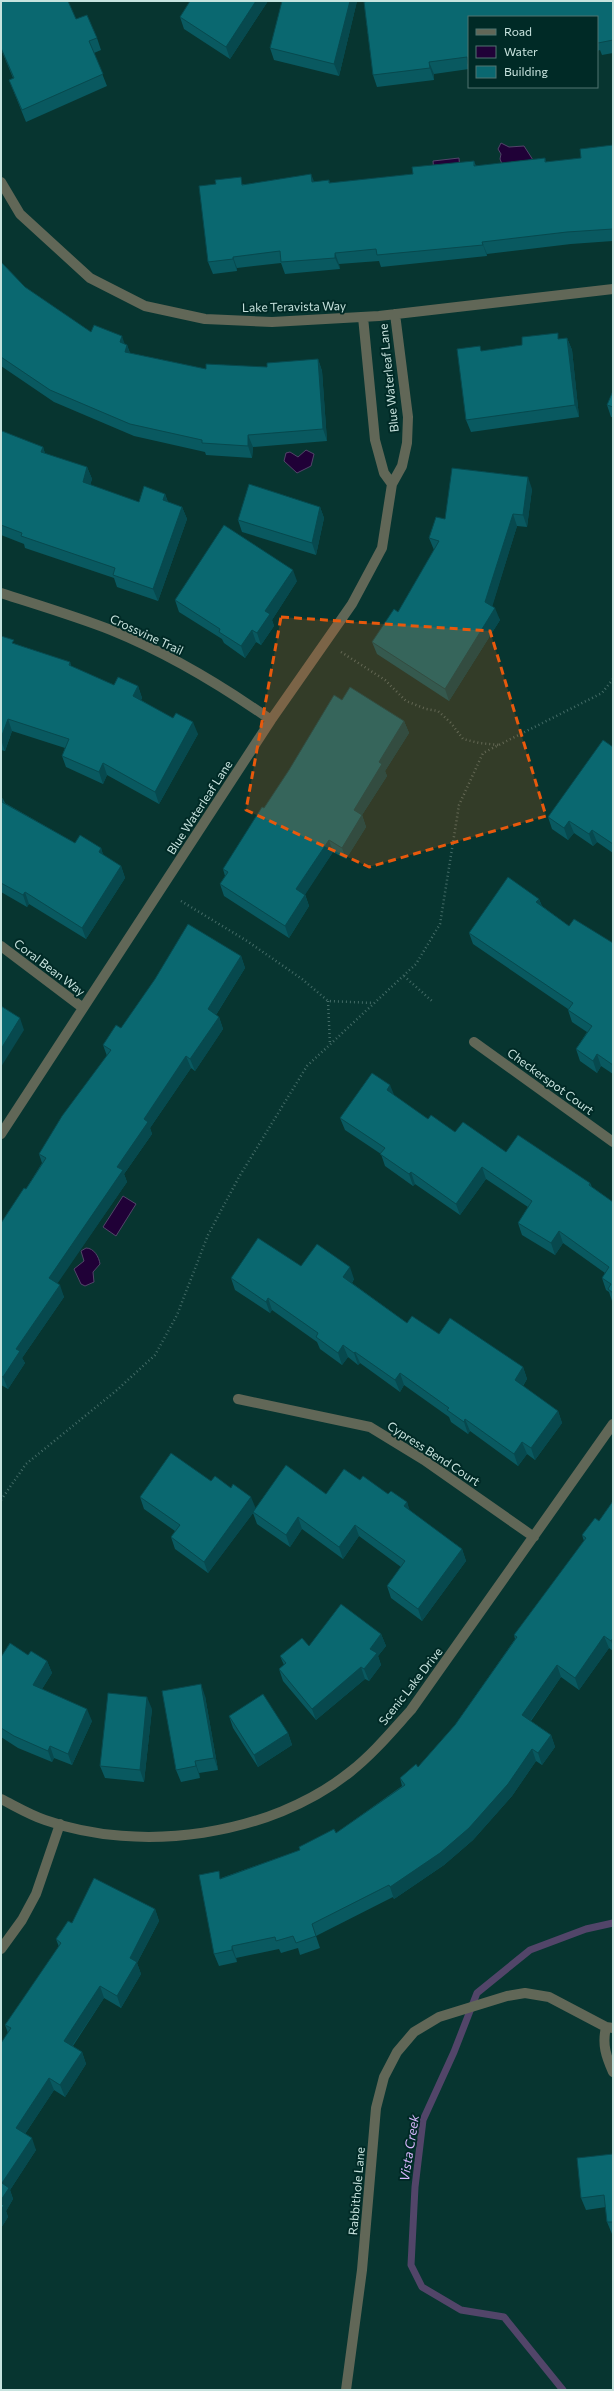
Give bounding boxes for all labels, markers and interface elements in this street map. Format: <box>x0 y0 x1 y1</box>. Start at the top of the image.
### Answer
legend <box>468 16 598 88</box>
text: Road <box>504 24 532 38</box>
text: Water <box>504 44 538 58</box>
text: Building <box>504 64 548 78</box>
street label: Lake Teravista Way <box>242 298 346 314</box>
street label: Blue Waterleaf Lane <box>375 323 401 433</box>
street label: Crossvine Trail <box>108 611 186 657</box>
street label: Blue Waterleaf Lane <box>163 757 235 857</box>
street label: Coral Bean Way <box>12 936 88 998</box>
street label: Checkerspot Court <box>505 1045 597 1117</box>
street label: Cypress Bend Court <box>385 1418 483 1488</box>
street label: Scenic Lake Drive <box>375 1644 445 1728</box>
water label: Vista Creek <box>396 2113 422 2183</box>
street label: Rabbithole Lane <box>345 2146 367 2236</box>

